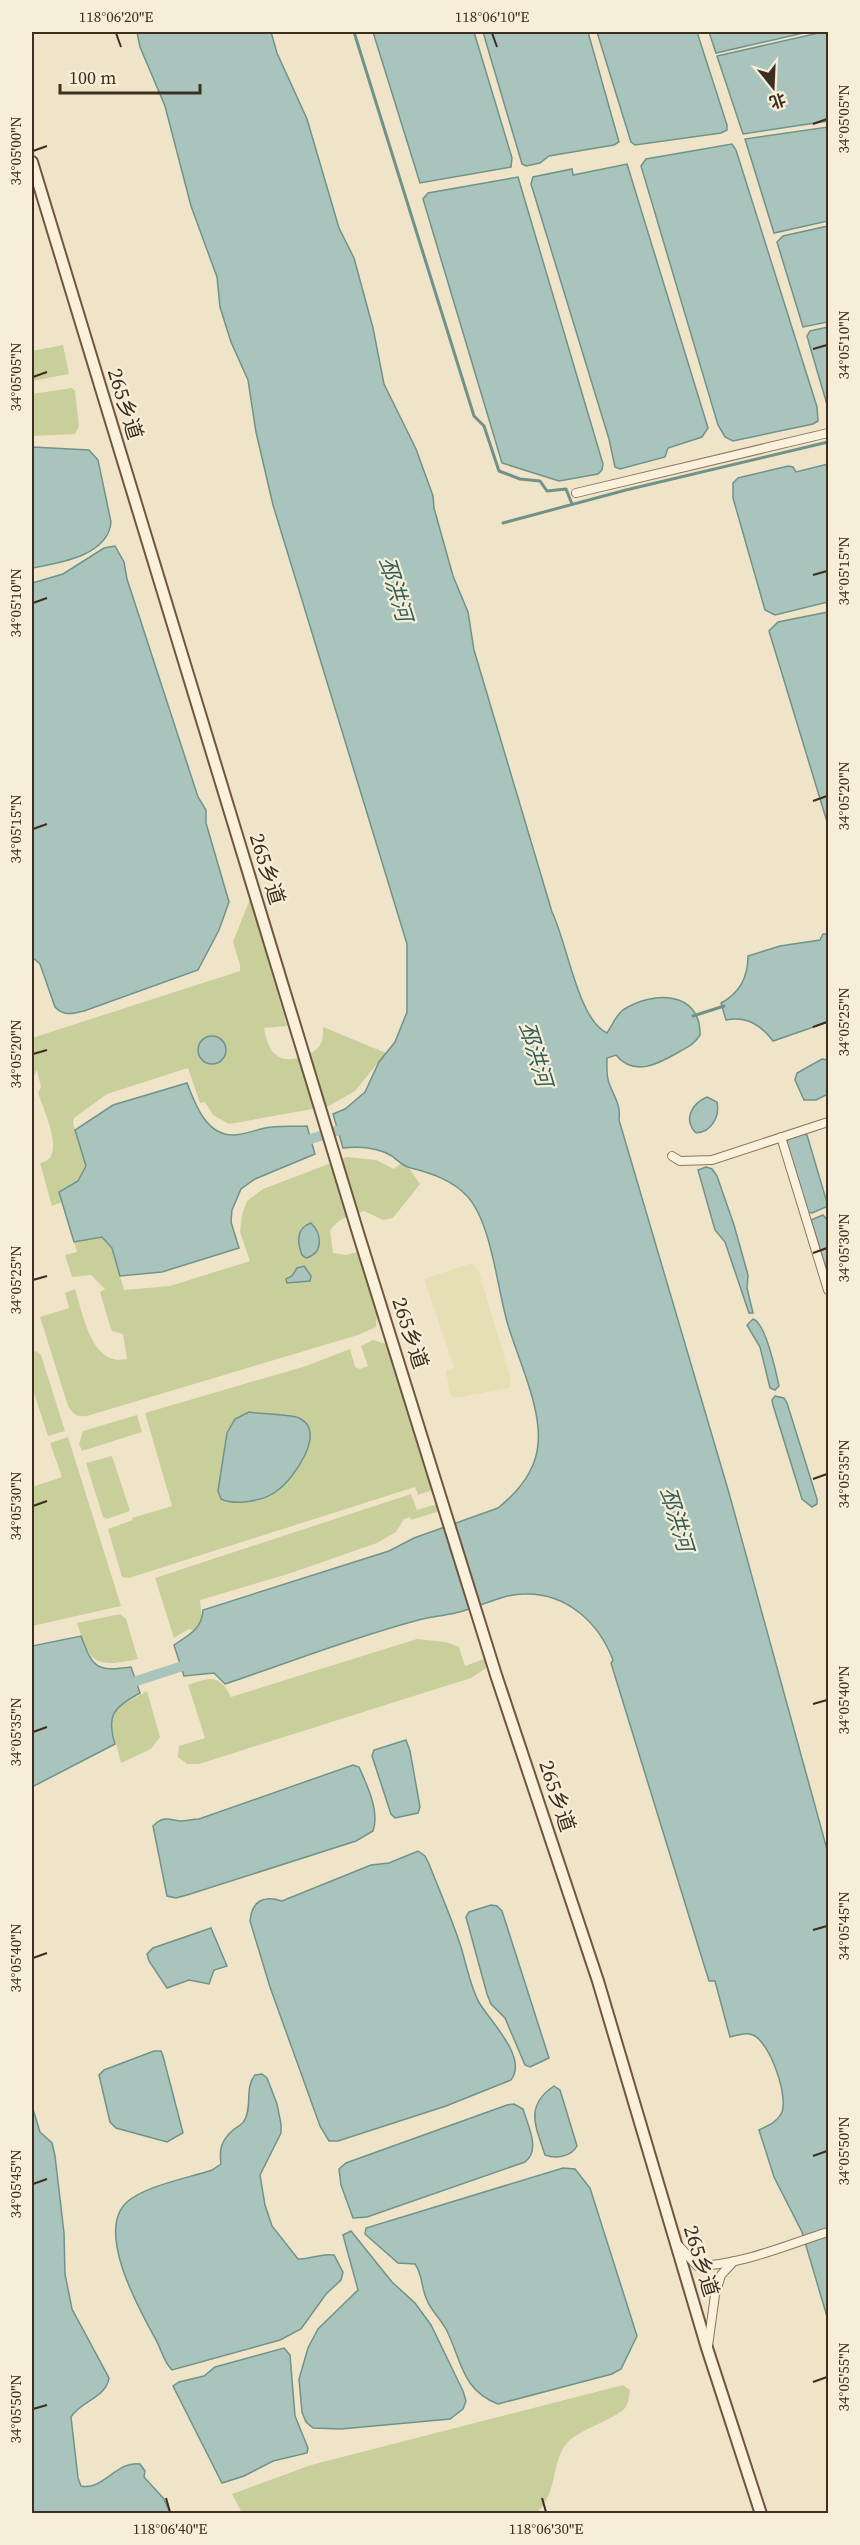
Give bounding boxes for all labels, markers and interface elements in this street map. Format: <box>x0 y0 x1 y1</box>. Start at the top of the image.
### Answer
text: 118°06'20"E <box>79 6 153 27</box>
text: 118°06'10"E <box>455 6 529 27</box>
scale bar <box>60 57 200 95</box>
north arrow <box>743 57 803 117</box>
text: 100 m <box>69 65 116 90</box>
text: 34°05'05"N <box>833 84 854 154</box>
text: 北 <box>767 88 789 114</box>
text: 34°05'00"N <box>5 116 26 186</box>
text: 34°05'10"N <box>833 310 854 380</box>
text: 34°05'05"N <box>5 342 26 412</box>
street label: 265乡道 <box>101 364 150 443</box>
text: 34°05'15"N <box>833 536 854 606</box>
water label: 邳洪河 <box>372 553 421 629</box>
text: 34°05'10"N <box>5 568 26 638</box>
text: 34°05'20"N <box>833 761 854 831</box>
text: 34°05'15"N <box>5 794 26 864</box>
street label: 265乡道 <box>243 829 292 908</box>
text: 34°05'25"N <box>833 987 854 1057</box>
water label: 邳洪河 <box>512 1018 561 1094</box>
text: 34°05'20"N <box>5 1019 26 1089</box>
text: 34°05'30"N <box>833 1213 854 1283</box>
text: 34°05'25"N <box>5 1245 26 1315</box>
street label: 265乡道 <box>385 1293 436 1372</box>
text: 34°05'35"N <box>833 1439 854 1509</box>
text: 34°05'30"N <box>5 1471 26 1541</box>
water label: 邳洪河 <box>653 1483 702 1559</box>
text: 34°05'40"N <box>833 1665 854 1735</box>
text: 34°05'35"N <box>5 1697 26 1767</box>
street label: 265乡道 <box>532 1756 583 1835</box>
text: 34°05'45"N <box>833 1891 854 1961</box>
text: 34°05'40"N <box>5 1923 26 1993</box>
text: 34°05'50"N <box>833 2116 854 2186</box>
text: 34°05'45"N <box>5 2149 26 2219</box>
street label: 265乡道 <box>677 2221 726 2300</box>
text: 34°05'55"N <box>833 2342 854 2412</box>
text: 34°05'50"N <box>5 2374 26 2444</box>
text: 118°06'40"E <box>133 2518 207 2539</box>
text: 118°06'30"E <box>509 2518 583 2539</box>

